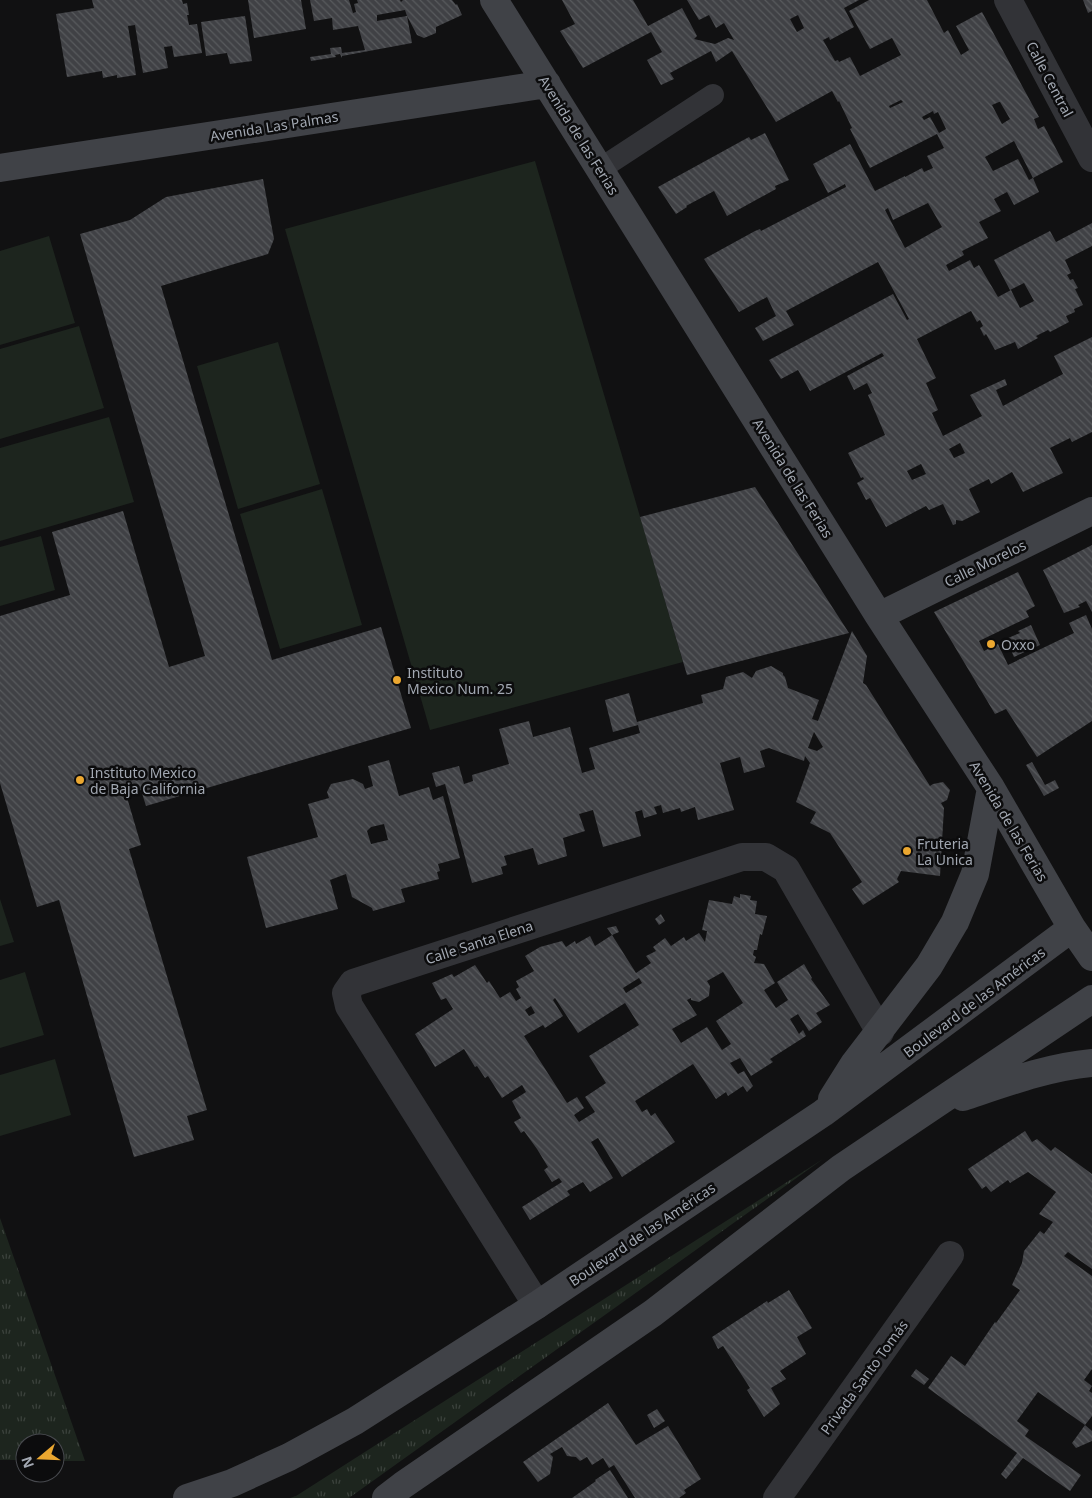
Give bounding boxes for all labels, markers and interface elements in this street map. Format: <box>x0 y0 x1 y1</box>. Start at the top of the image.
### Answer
street label: Calle Central <box>1022 38 1078 120</box>
street label: Avenida de las Ferias <box>535 72 624 199</box>
street label: Avenida Las Palmas <box>209 106 340 146</box>
street label: Avenida de las Ferias <box>749 415 838 542</box>
street label: Calle Morelos <box>941 535 1029 591</box>
place label: Oxxo <box>1001 635 1035 654</box>
marker: Oxxo <box>985 638 997 650</box>
place label: Instituto Mexico Num. 25 <box>407 663 513 698</box>
marker: Instituto Mexico Num. 25 <box>391 674 403 686</box>
street label: Avenida de las Ferias <box>965 757 1053 885</box>
place label: Instituto Mexico de Baja California <box>90 763 205 798</box>
marker: Instituto Mexico de Baja California <box>74 774 86 786</box>
place label: Fruteria La Unica <box>917 834 973 869</box>
marker: Fruteria La Unica <box>901 845 913 857</box>
street label: Calle Santa Elena <box>423 916 535 968</box>
street label: Boulevard de las Américas <box>899 942 1049 1062</box>
street label: Boulevard de las Américas <box>565 1178 719 1290</box>
street label: Privada Santo Tomás <box>816 1316 912 1438</box>
north arrow <box>15 1433 65 1483</box>
text: N <box>16 1454 38 1471</box>

